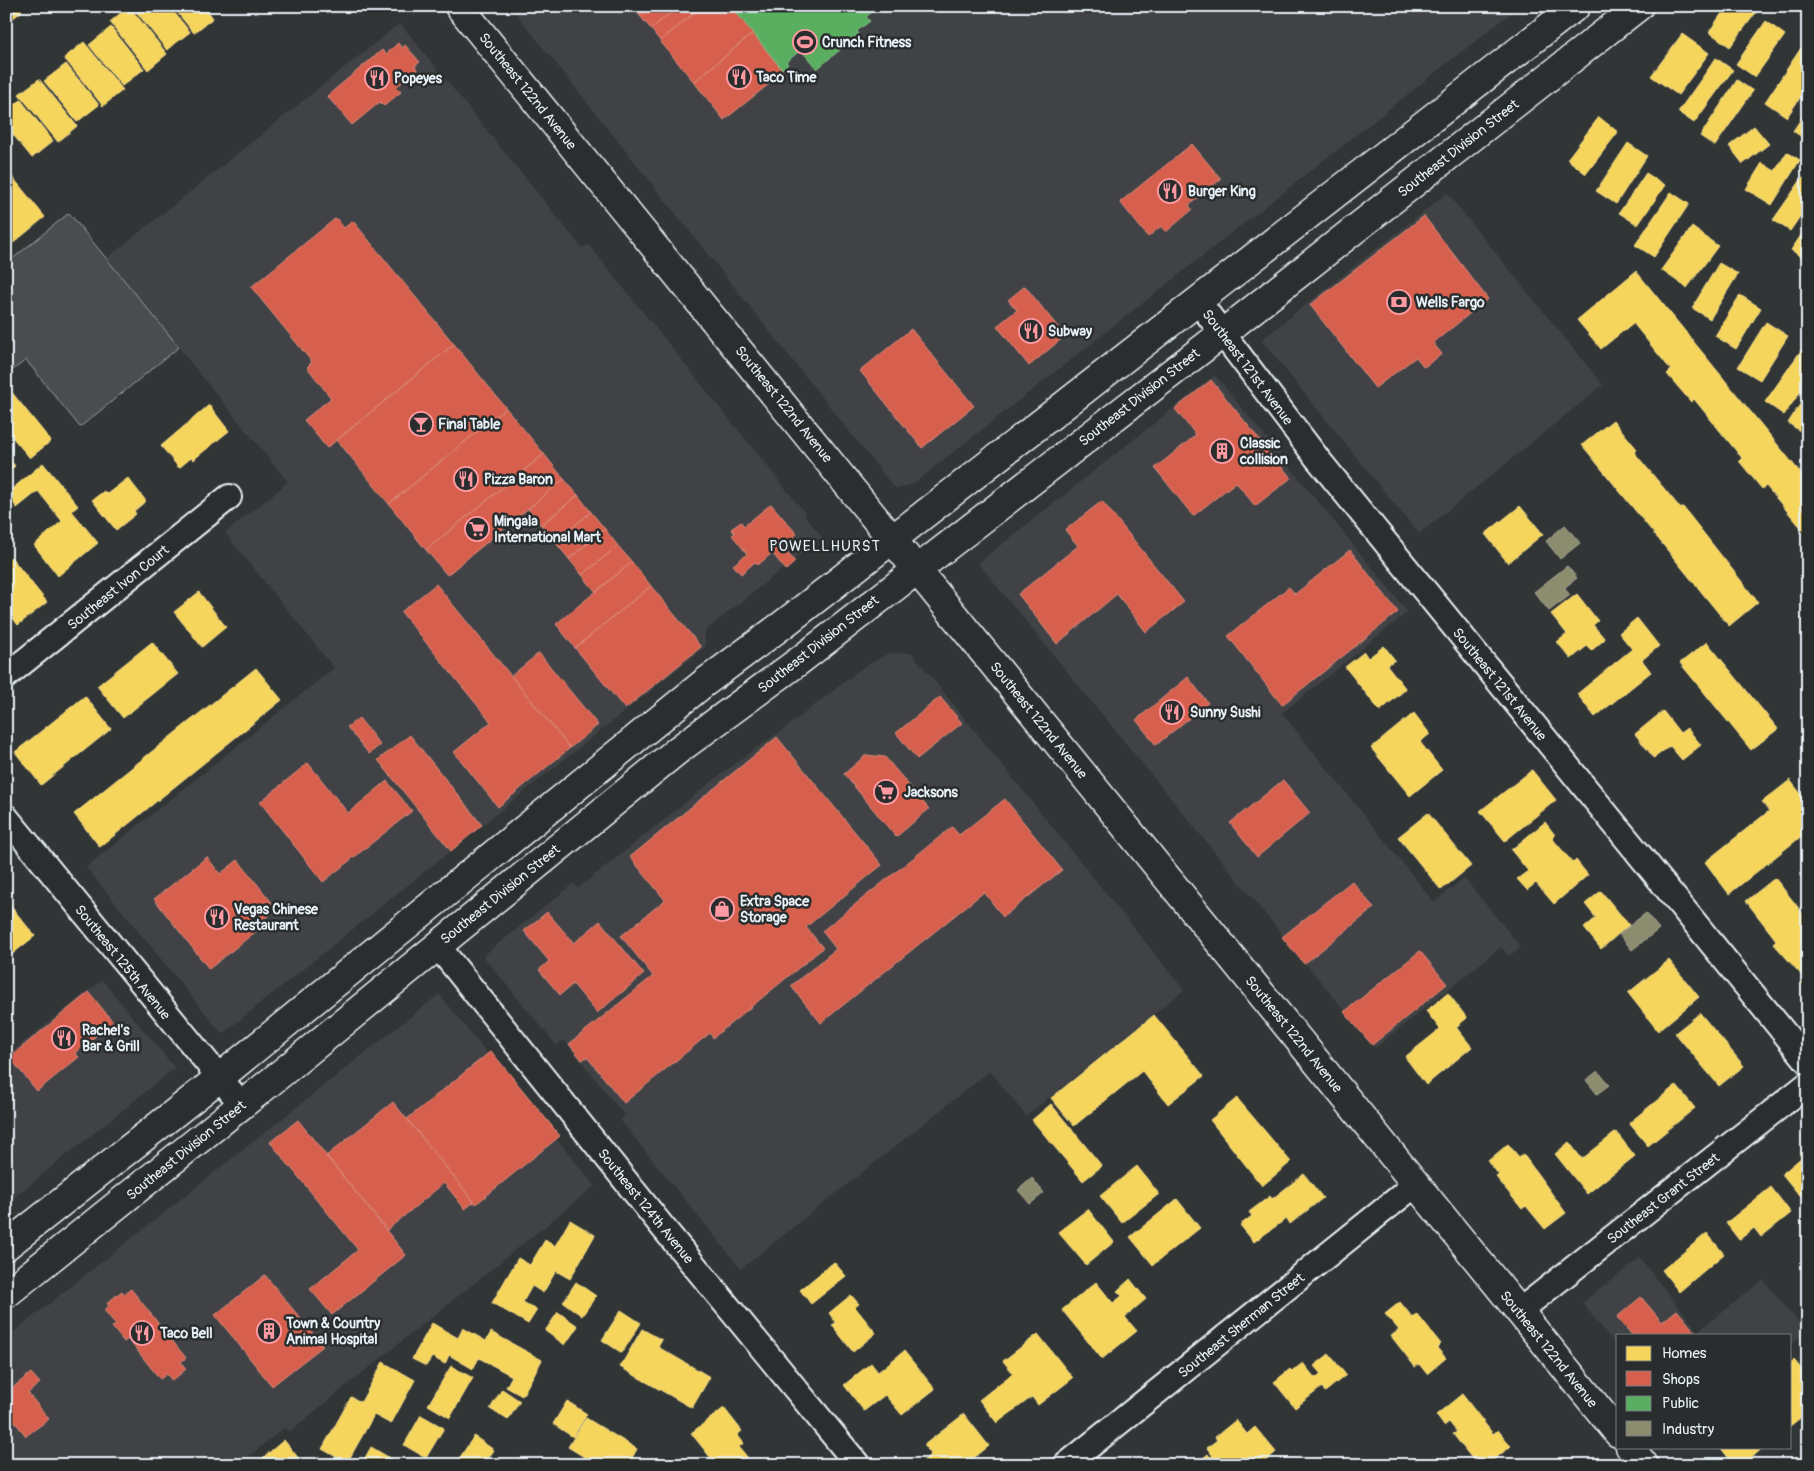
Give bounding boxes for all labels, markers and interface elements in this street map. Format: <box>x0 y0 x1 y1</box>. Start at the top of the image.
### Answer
sports icon: Crunch Fitness <box>792 29 818 55</box>
street label: Southeast 122nd Avenue <box>475 30 580 153</box>
place label: Crunch Fitness <box>822 34 912 51</box>
restaurant icon: Taco Time <box>726 64 752 90</box>
restaurant icon: Popeyes <box>364 65 390 91</box>
place label: Taco Time <box>755 69 817 86</box>
place label: Popeyes <box>394 70 443 87</box>
street label: Southeast Division Street <box>1394 96 1522 201</box>
restaurant icon: Burger King <box>1157 178 1183 204</box>
place label: Burger King <box>1188 183 1256 200</box>
bank icon: Wells Fargo <box>1386 289 1412 315</box>
place label: Wells Fargo <box>1416 294 1485 311</box>
street label: Southeast 121st Avenue <box>1199 306 1297 428</box>
restaurant icon: Subway <box>1018 318 1044 344</box>
place label: Subway <box>1048 323 1092 340</box>
street label: Southeast 122nd Avenue <box>731 343 836 466</box>
street label: Southeast Division Street <box>1075 345 1203 450</box>
bar icon: Final Table <box>408 411 434 437</box>
place label: Final Table <box>438 416 501 433</box>
place label: Classic collision <box>1239 435 1288 468</box>
building icon: Classic collision <box>1209 438 1235 464</box>
restaurant icon: Pizza Baron <box>453 466 479 492</box>
place label: Pizza Baron <box>484 471 553 488</box>
place label: Mingala International Mart <box>494 513 601 546</box>
supermarket icon: Mingala International Mart <box>464 516 490 542</box>
district label: POWELLHURST <box>769 537 881 556</box>
street label: Southeast Ivon Court <box>64 541 173 634</box>
street label: Southeast Division Street <box>754 592 882 697</box>
street label: Southeast 121st Avenue <box>1449 625 1550 744</box>
street label: Southeast 122nd Avenue <box>986 659 1091 782</box>
restaurant icon: Sunny Sushi <box>1159 699 1185 725</box>
place label: Sunny Sushi <box>1190 704 1261 721</box>
supermarket icon: Jacksons <box>873 779 899 805</box>
place label: Jacksons <box>904 784 958 801</box>
street label: Southeast Division Street <box>437 841 564 948</box>
place label: Extra Space Storage <box>740 893 810 926</box>
shop icon: Extra Space Storage <box>709 896 735 922</box>
place label: Vegas Chinese Restaurant <box>234 901 319 934</box>
street label: Southeast 125th Avenue <box>71 902 174 1023</box>
restaurant icon: Vegas Chinese Restaurant <box>204 904 230 930</box>
street label: Southeast 122nd Avenue <box>1241 973 1346 1096</box>
place label: Rachel's Bar & Grill <box>82 1022 140 1055</box>
restaurant icon: Rachel's Bar & Grill <box>51 1025 77 1051</box>
street label: Southeast Division Street <box>123 1097 250 1204</box>
street label: Southeast 124th Avenue <box>594 1145 697 1267</box>
street label: Southeast Grant Street <box>1604 1149 1723 1248</box>
street label: Southeast Sherman Street <box>1175 1269 1308 1382</box>
street label: Southeast 122nd Avenue <box>1496 1288 1601 1411</box>
place label: Town & Country Animal Hospital <box>285 1315 380 1348</box>
building icon: Town & Country Animal Hospital <box>256 1318 282 1344</box>
restaurant icon: Taco Bell <box>129 1320 155 1346</box>
place label: Taco Bell <box>159 1325 213 1342</box>
legend <box>1616 1334 1792 1448</box>
text: Homes <box>1662 1344 1707 1363</box>
text: Shops <box>1662 1370 1700 1389</box>
text: Public <box>1662 1394 1699 1413</box>
text: Industry <box>1662 1420 1715 1439</box>

